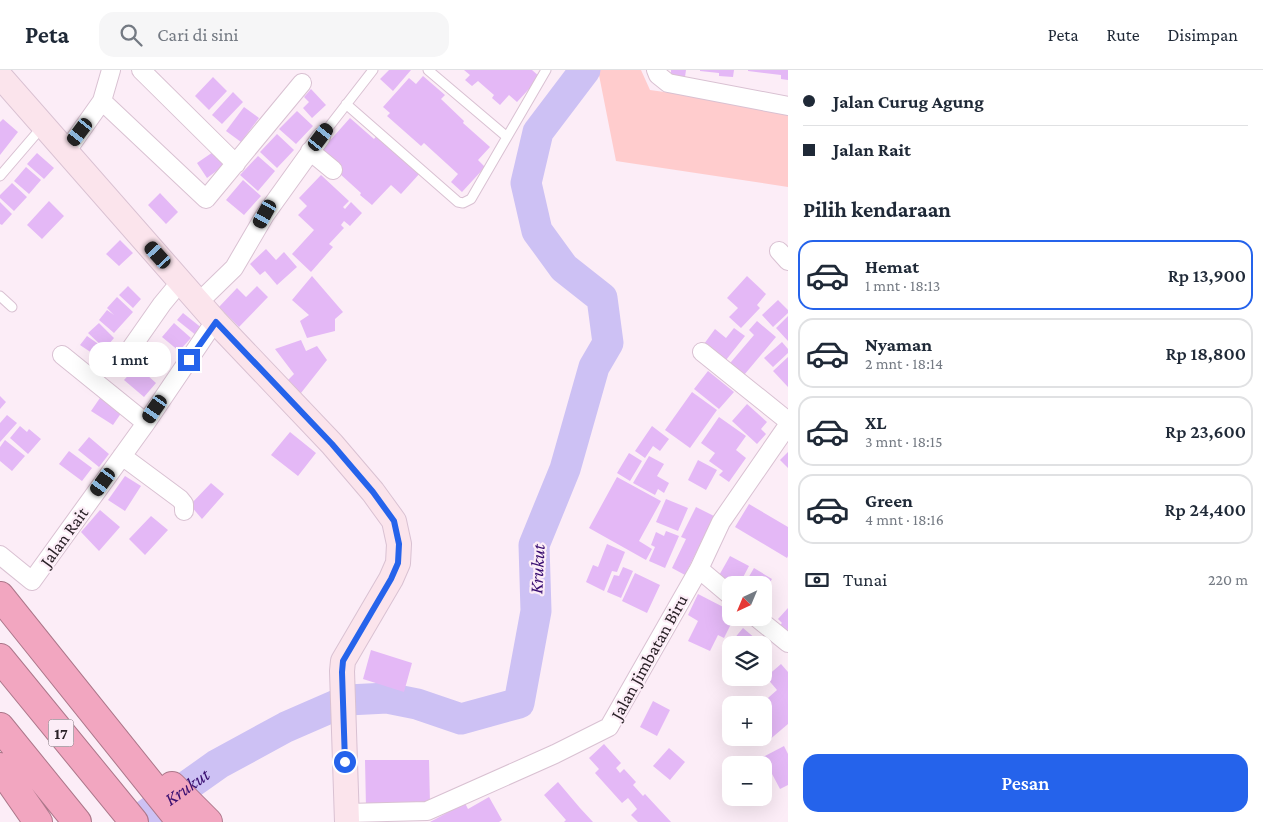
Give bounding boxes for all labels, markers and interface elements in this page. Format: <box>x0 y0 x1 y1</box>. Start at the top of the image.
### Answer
search box <box>99 12 449 57</box>
text: Peta <box>25 21 69 48</box>
icon: search <box>117 21 145 49</box>
text: Cari di sini <box>157 24 239 45</box>
text: Peta <box>1048 25 1079 45</box>
text: Rute <box>1107 25 1140 45</box>
text: Disimpan <box>1168 25 1238 45</box>
text: Jalan Curug Agung <box>833 91 984 112</box>
car <box>64 116 95 148</box>
car <box>305 121 336 153</box>
text: Jalan Rait <box>833 139 911 160</box>
car <box>251 197 278 231</box>
text: Pilih kendaraan <box>803 197 951 222</box>
car <box>142 239 173 271</box>
icon: car <box>805 253 850 298</box>
text: Hemat <box>865 256 919 277</box>
text: Rp 13,900 <box>1168 265 1246 286</box>
text: 1 mnt · 18:13 <box>865 277 940 294</box>
icon: car <box>805 331 850 376</box>
text: Nyaman <box>865 334 932 355</box>
callout: 1 mnt <box>89 342 172 378</box>
text: Rp 18,800 <box>1165 343 1246 364</box>
route end <box>178 349 200 371</box>
text: 1 mnt <box>112 351 148 368</box>
text: 2 mnt · 18:14 <box>865 355 943 372</box>
car <box>140 392 169 426</box>
icon: car <box>805 409 850 454</box>
text: XL <box>865 412 887 433</box>
text: Rp 23,600 <box>1165 421 1246 442</box>
text: 3 mnt · 18:15 <box>865 433 943 450</box>
car <box>88 465 117 499</box>
icon: car <box>805 487 850 532</box>
text: Green <box>865 490 913 511</box>
text: Rp 24,400 <box>1164 499 1246 520</box>
street label: Jalan Rait <box>35 503 93 572</box>
text: 4 mnt · 18:16 <box>865 511 944 528</box>
water label: Krukut <box>525 543 549 595</box>
icon: cash <box>803 566 831 594</box>
text: Tunai <box>843 569 887 590</box>
text: 220 m <box>1208 571 1248 588</box>
north arrow <box>722 576 772 626</box>
map controls <box>722 576 772 806</box>
street label: Jalan Jimbatan Biru <box>605 591 692 725</box>
button: layers <box>722 636 772 686</box>
button: + <box>722 696 772 746</box>
road number: 17 <box>48 720 74 746</box>
route start <box>334 751 356 773</box>
button: Pesan <box>803 754 1248 812</box>
button: − <box>722 756 772 806</box>
water label: Krukut <box>160 763 213 809</box>

